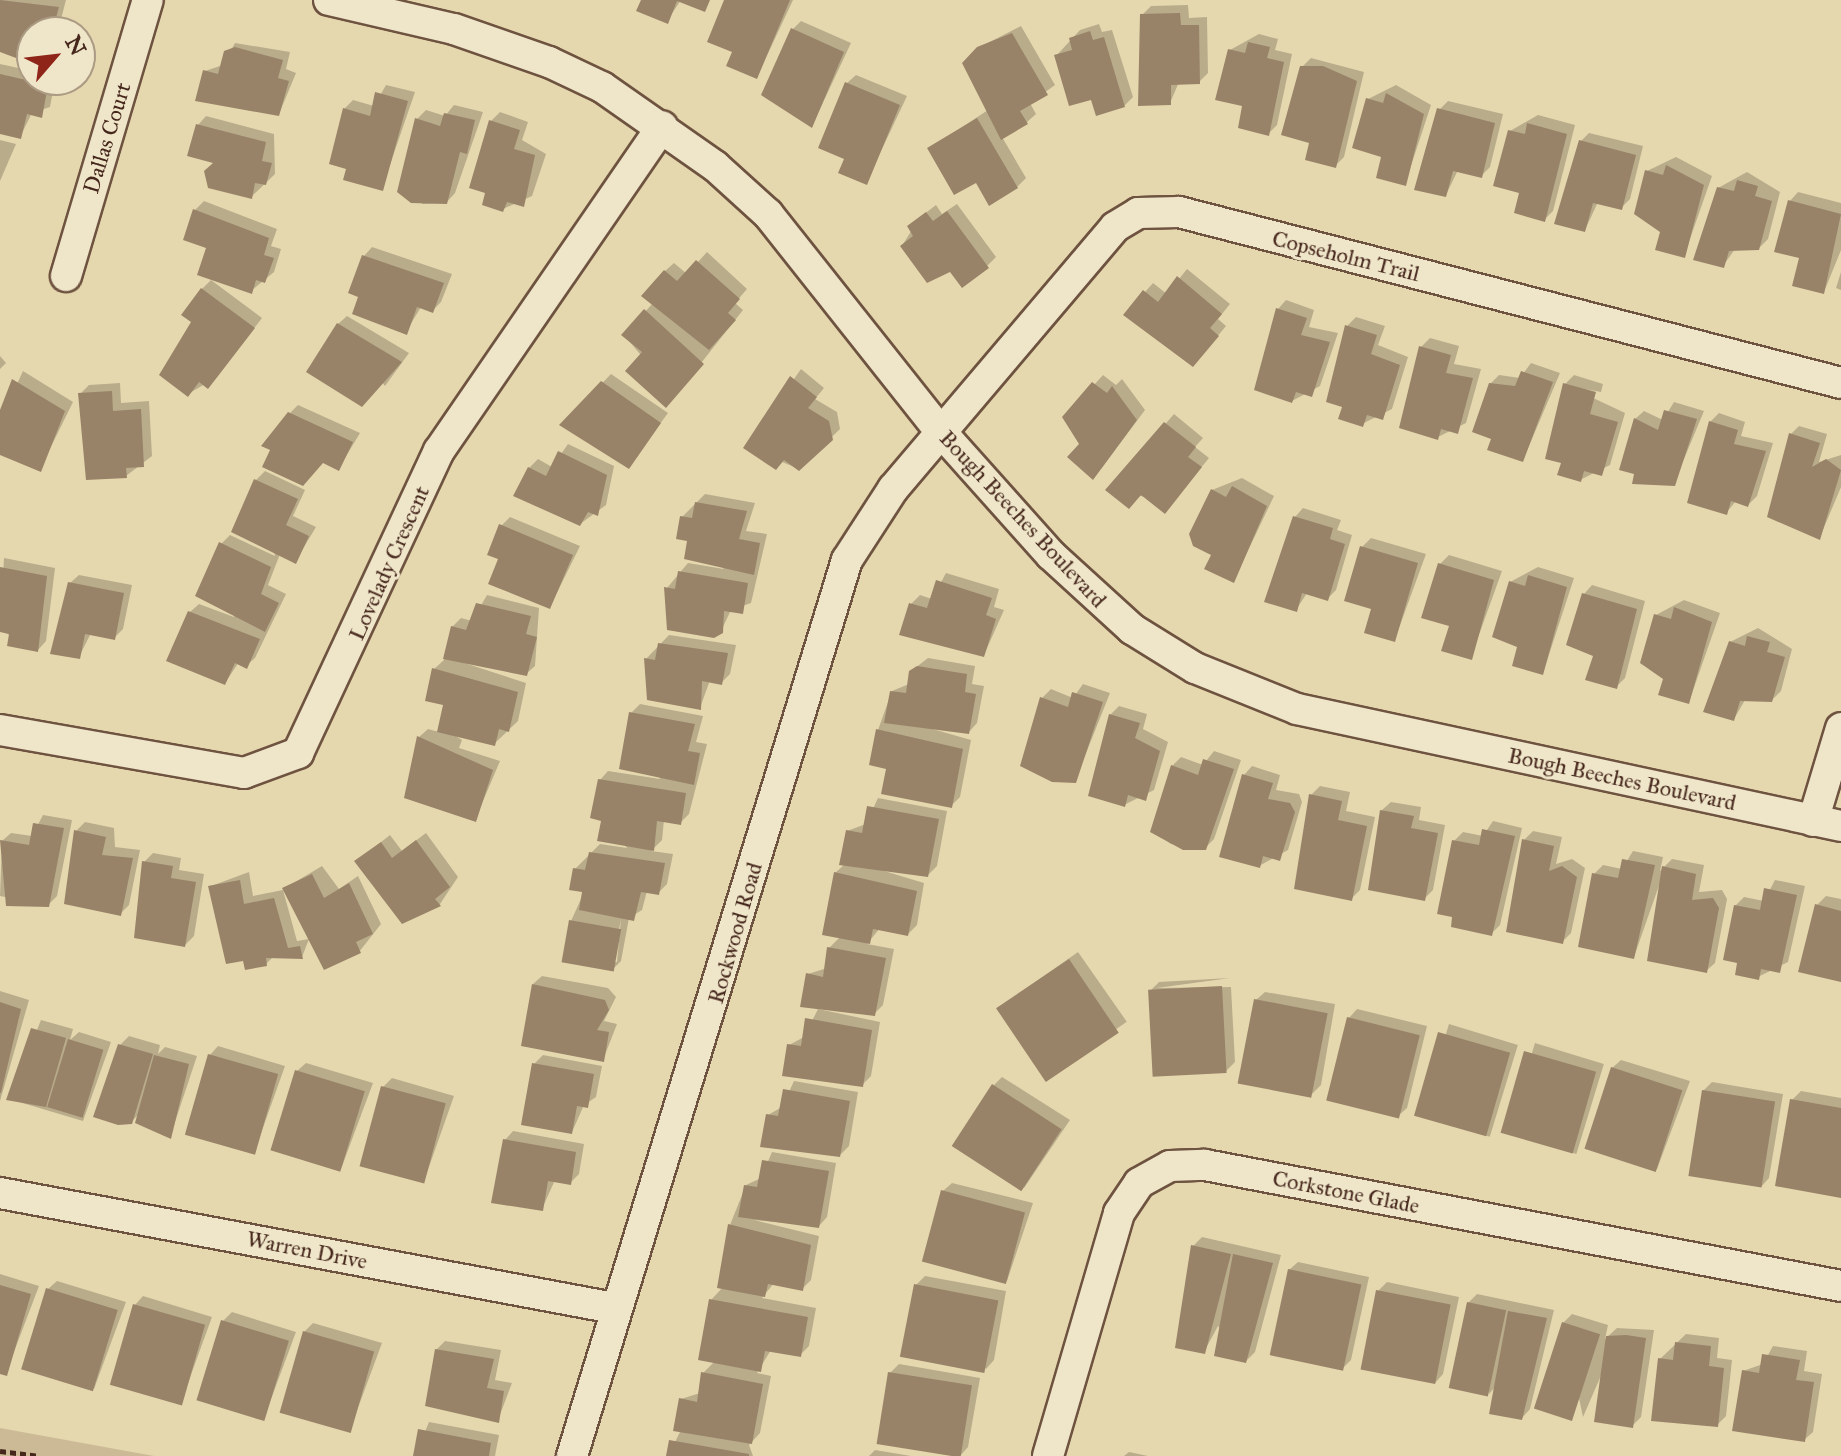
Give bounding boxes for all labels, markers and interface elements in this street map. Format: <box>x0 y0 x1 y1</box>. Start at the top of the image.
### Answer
north arrow <box>16 16 96 96</box>
text: N <box>60 31 92 60</box>
street label: Dallas Court <box>78 79 136 197</box>
street label: Copseholm Trail <box>1270 225 1422 287</box>
street label: Bough Beeches Boulevard <box>934 425 1112 613</box>
street label: Lovelady Crescent <box>343 482 435 644</box>
street label: Bough Beeches Boulevard <box>1506 742 1738 816</box>
street label: Rockwood Road <box>702 859 768 1007</box>
street label: Corkstone Glade <box>1270 1165 1422 1219</box>
street label: Warren Drive <box>245 1225 369 1275</box>

